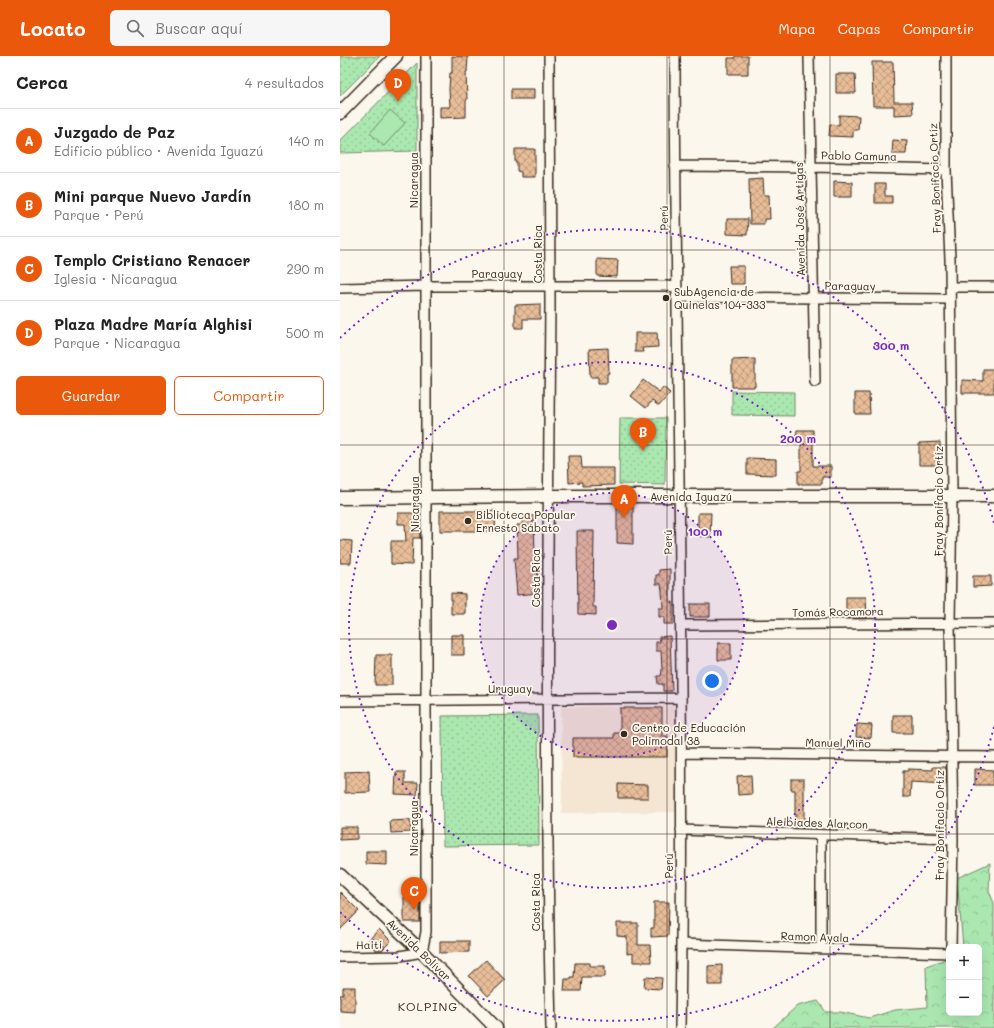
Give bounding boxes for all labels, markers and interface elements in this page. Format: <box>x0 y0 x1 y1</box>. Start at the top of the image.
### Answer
search box <box>110 10 390 46</box>
text: Locato <box>20 16 86 41</box>
icon: search <box>124 17 146 39</box>
text: Buscar aquí <box>156 18 243 38</box>
text: Mapa <box>779 19 816 38</box>
text: Capas <box>838 19 881 38</box>
text: Compartir <box>903 19 974 38</box>
pin: D <box>385 69 411 102</box>
text: Cerca <box>16 71 68 93</box>
text: 4 resultados <box>245 74 324 91</box>
text: Juzgado de Paz <box>54 122 175 142</box>
street label: Fray Bonifacio Ortíz <box>925 123 944 233</box>
text: A <box>24 132 34 149</box>
text: 140 m <box>288 132 324 149</box>
text: Edificio público · Avenida Iguazú <box>54 142 263 159</box>
street label: Pablo Camuna <box>821 147 897 164</box>
street label: Nicaragua <box>406 152 421 208</box>
street label: Avenida José Artigas <box>791 162 808 276</box>
text: Mini parque Nuevo Jardín <box>54 186 251 206</box>
text: B <box>25 196 33 213</box>
text: 180 m <box>288 196 324 213</box>
street label: Perú <box>656 205 671 231</box>
text: Parque · Perú <box>54 206 144 223</box>
street label: Costa Rica <box>530 225 545 283</box>
text: Templo Cristiano Renacer <box>54 250 250 270</box>
text: C <box>24 260 34 277</box>
text: 290 m <box>287 260 324 277</box>
street label: Paraguay <box>472 266 523 281</box>
text: Iglesia · Nicaragua <box>54 270 178 287</box>
street label: Paraguay <box>824 278 876 293</box>
place label: SubAgencia de Quinelas 104-333 <box>674 284 766 312</box>
marker: SubAgencia de Quinelas 104-333 <box>661 293 671 303</box>
text: Plaza Madre María Alghisi <box>54 314 252 334</box>
text: D <box>24 324 34 341</box>
text: 500 m <box>286 324 324 341</box>
text: Parque · Nicaragua <box>54 334 181 351</box>
text: 300 m <box>873 337 909 353</box>
button: Guardar <box>16 376 166 415</box>
button: Compartir <box>174 376 324 415</box>
pin: B <box>630 418 656 451</box>
text: 200 m <box>780 430 816 446</box>
street label: Fray Bonifacio Ortíz <box>931 446 946 556</box>
street label: Nicaragua <box>407 476 422 532</box>
pin: A <box>611 485 637 518</box>
street label: Avenida Iguazú <box>650 489 732 504</box>
place label: Biblioteca Popular Ernesto Sábato <box>476 507 576 535</box>
marker: Biblioteca Popular Ernesto Sábato <box>463 516 473 526</box>
text: 100 m <box>688 523 722 539</box>
street label: Perú <box>660 529 675 555</box>
street label: Costa Rica <box>528 549 543 607</box>
street label: Tomás Rocamora <box>792 603 884 620</box>
centre of rings <box>605 618 619 632</box>
your location <box>702 671 722 691</box>
street label: Uruguay <box>488 681 532 696</box>
place label: Centro de Educación Polimodal 38 <box>632 720 746 748</box>
marker: Centro de Educación Polimodal 38 <box>619 729 629 739</box>
street label: Manuel Miño <box>805 734 871 751</box>
street label: Fray Bonifacio Ortíz <box>932 770 947 880</box>
street label: Nicaragua <box>406 800 421 856</box>
street label: Aleibiades Alarcon <box>766 813 868 832</box>
street label: Perú <box>661 853 676 879</box>
street label: Costa Rica <box>528 873 543 931</box>
pin: C <box>401 877 427 910</box>
street label: Avenida Bolívar <box>384 915 455 984</box>
street label: Ramon Ayala <box>780 928 850 945</box>
street label: Haití <box>356 937 382 952</box>
map controls <box>946 944 982 1016</box>
button: + <box>946 944 982 980</box>
button: − <box>946 980 982 1016</box>
district label: KOLPING <box>398 998 458 1014</box>

